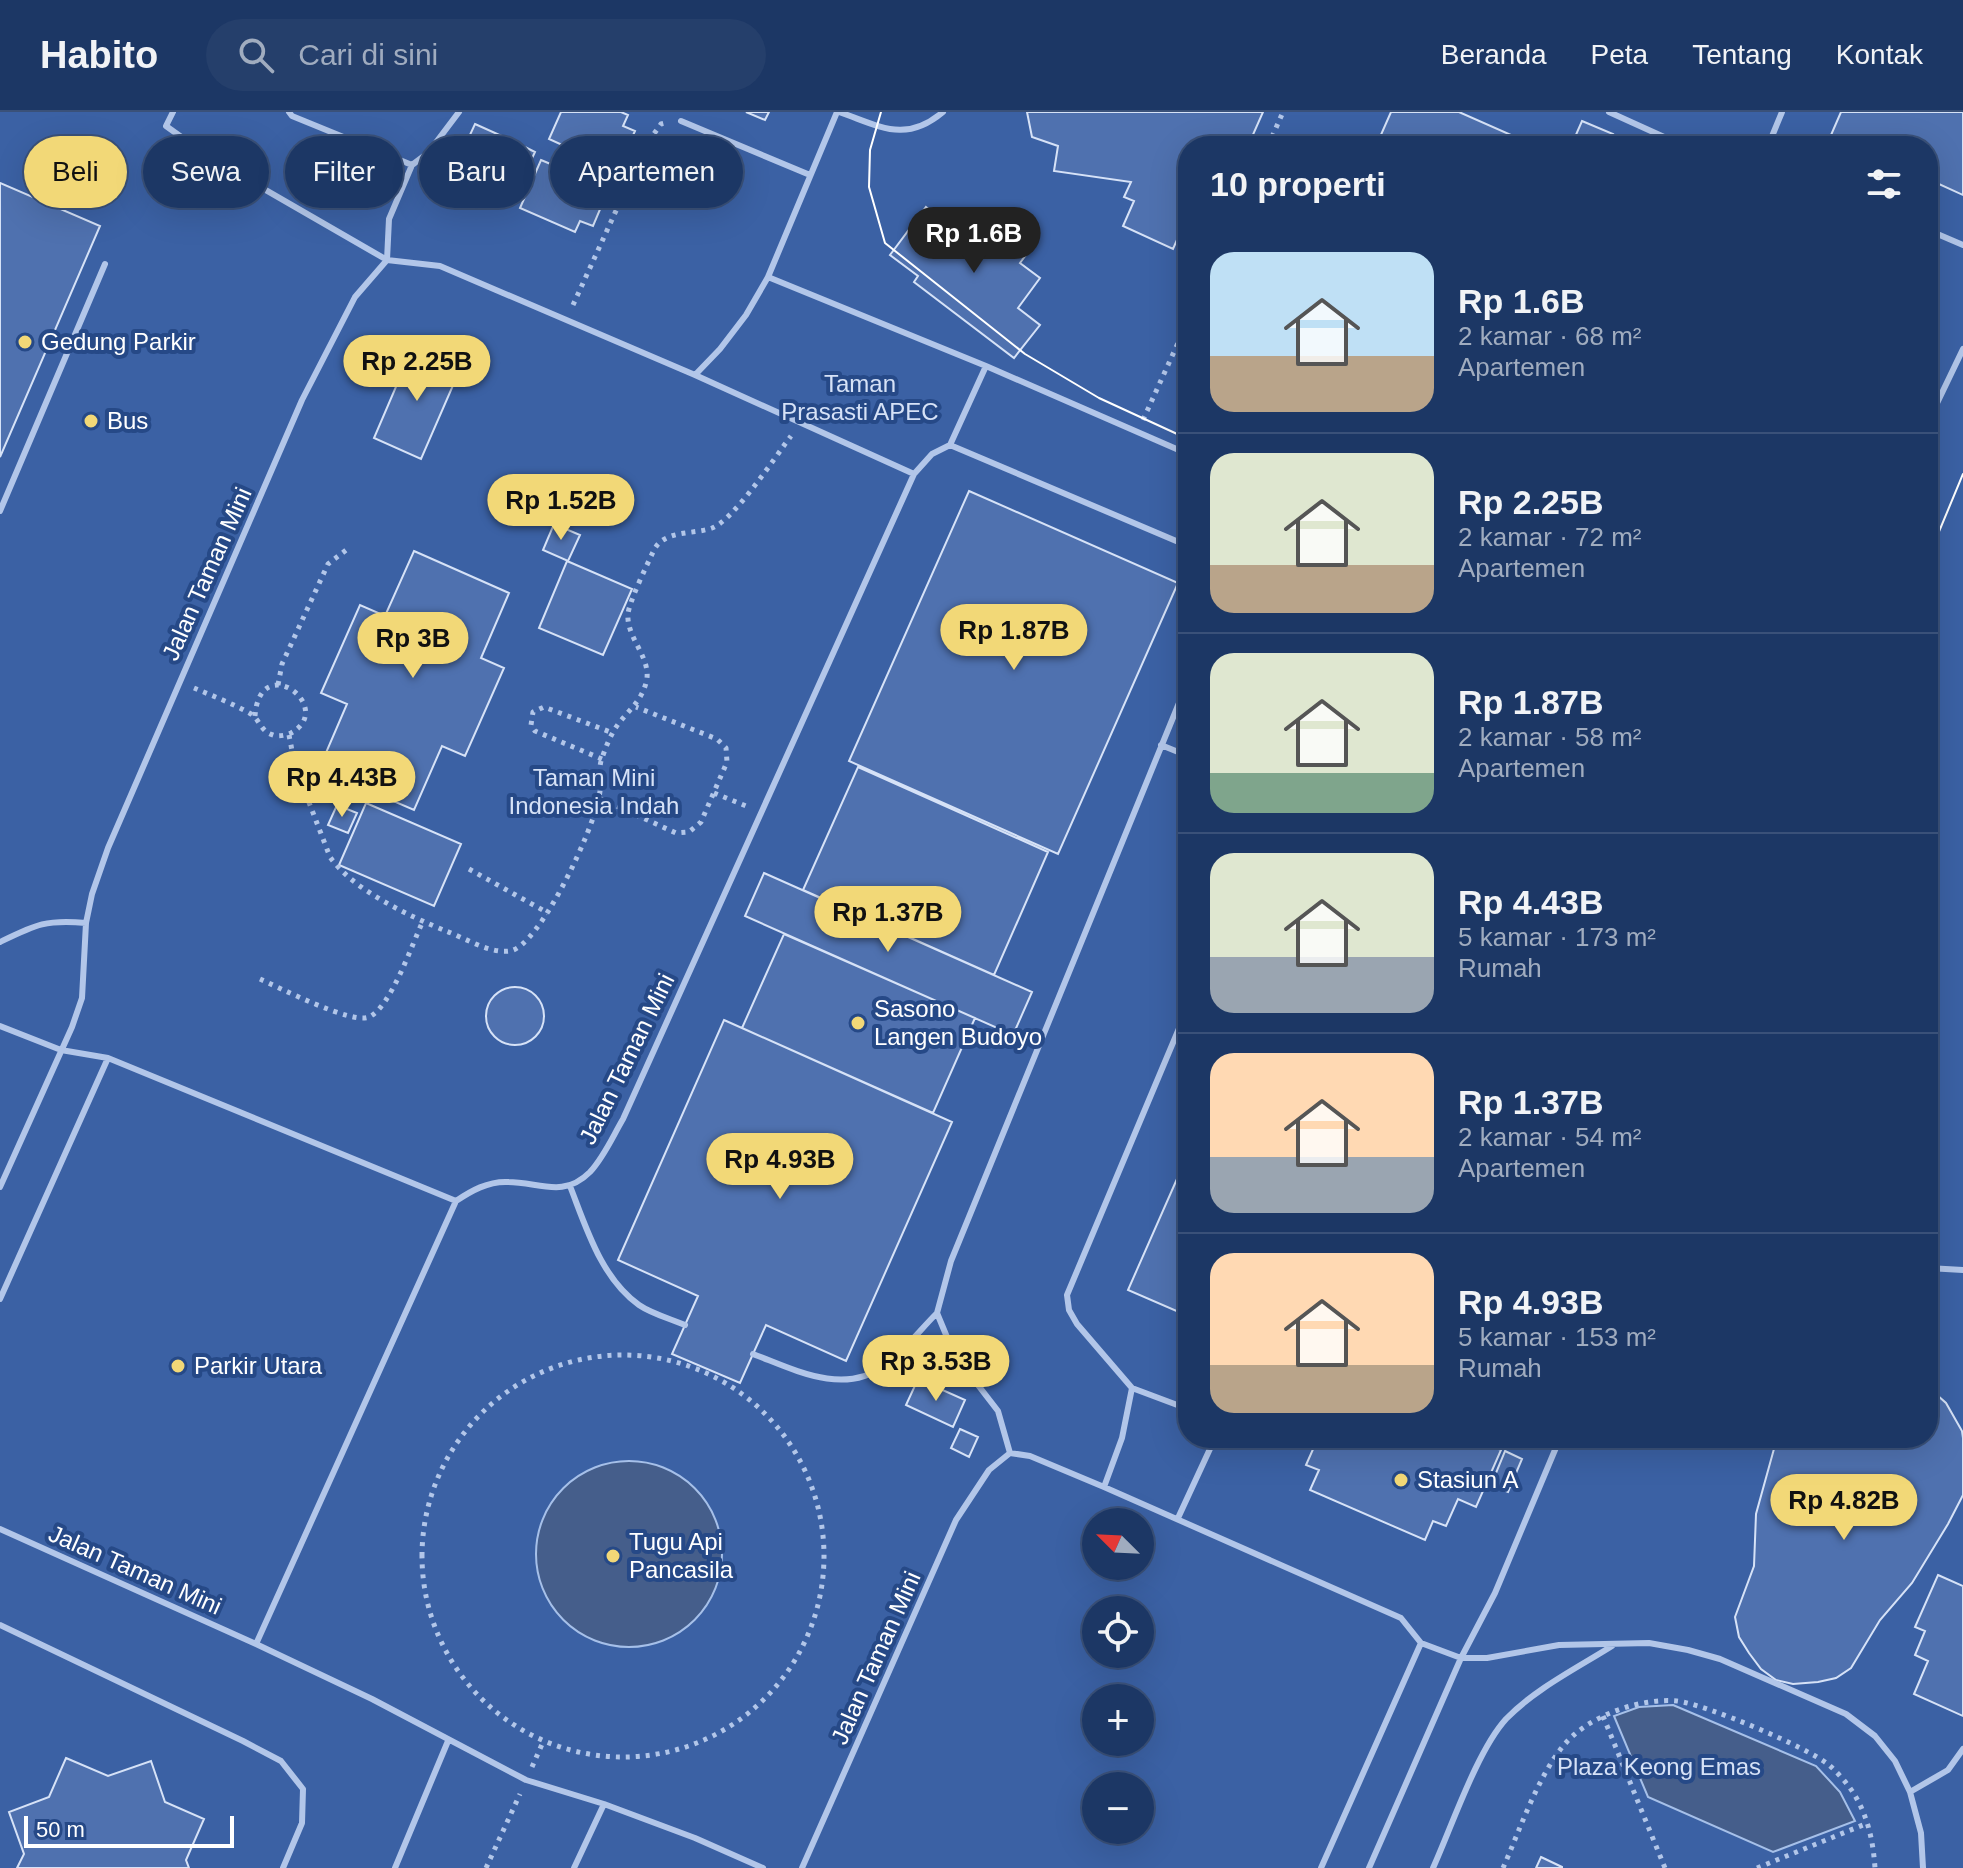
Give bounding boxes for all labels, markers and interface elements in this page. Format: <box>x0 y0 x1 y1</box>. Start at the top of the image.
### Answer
search box <box>206 19 766 91</box>
icon: search <box>234 33 278 77</box>
text: Habito <box>40 34 158 76</box>
text: Cari di sini <box>298 38 438 71</box>
text: Beranda <box>1441 39 1547 70</box>
text: Peta <box>1591 39 1648 70</box>
text: Tentang <box>1692 39 1792 70</box>
text: Kontak <box>1836 39 1923 70</box>
chip: Beli <box>24 136 127 208</box>
chip: Sewa <box>143 136 269 208</box>
chip: Filter <box>285 136 403 208</box>
chip: Baru <box>419 136 534 208</box>
chip: Apartemen <box>550 136 743 208</box>
icon: filters <box>1862 162 1906 206</box>
text: 10 properti <box>1210 165 1386 203</box>
pin: Rp 1.6B <box>900 207 1048 275</box>
text: Rp 1.6B <box>926 218 1022 248</box>
text: Rp 1.6B <box>1458 282 1585 320</box>
icon: home <box>1274 284 1370 380</box>
text: 2 kamar · 68 m² <box>1458 321 1642 351</box>
place label: Gedung Parkir <box>41 328 196 355</box>
marker: Gedung Parkir <box>16 333 34 351</box>
pin: Rp 2.25B <box>334 335 500 403</box>
text: Rp 2.25B <box>361 346 473 376</box>
text: Apartemen <box>1458 352 1585 382</box>
park label: Taman Prasasti APEC <box>781 370 939 425</box>
place label: Bus <box>107 407 148 434</box>
marker: Bus <box>82 412 100 430</box>
pin: Rp 1.52B <box>478 474 644 542</box>
street label: Jalan Taman Mini <box>156 483 257 664</box>
text: Rp 2.25B <box>1458 483 1604 521</box>
text: Rp 1.52B <box>505 485 617 515</box>
icon: home <box>1274 485 1370 581</box>
text: 2 kamar · 72 m² <box>1458 522 1642 552</box>
text: Apartemen <box>1458 553 1585 583</box>
pin: Rp 1.87B <box>931 604 1097 672</box>
pin: Rp 3B <box>357 612 469 680</box>
text: Rp 1.87B <box>958 615 1070 645</box>
text: Rp 3B <box>375 623 451 653</box>
text: Rp 1.87B <box>1458 683 1604 721</box>
icon: home <box>1274 685 1370 781</box>
text: 2 kamar · 58 m² <box>1458 722 1642 752</box>
pin: Rp 4.43B <box>259 751 425 819</box>
text: Apartemen <box>1458 753 1585 783</box>
text: Rp 4.43B <box>286 762 398 792</box>
park label: Taman Mini Indonesia Indah <box>509 764 679 819</box>
text: Rp 4.43B <box>1458 883 1604 921</box>
icon: home <box>1274 885 1370 981</box>
pin: Rp 1.37B <box>805 886 971 954</box>
text: Rp 1.37B <box>832 897 944 927</box>
text: 5 kamar · 173 m² <box>1458 922 1656 952</box>
text: Rumah <box>1458 953 1542 983</box>
street label: Jalan Taman Mini <box>574 969 680 1148</box>
place label: Sasono Langen Budoyo <box>874 995 1042 1050</box>
marker: Sasono Langen Budoyo <box>849 1014 867 1032</box>
text: Rp 1.37B <box>1458 1083 1604 1121</box>
icon: home <box>1274 1085 1370 1181</box>
text: 2 kamar · 54 m² <box>1458 1122 1642 1152</box>
pin: Rp 4.93B <box>697 1133 863 1201</box>
text: Rp 4.93B <box>724 1144 836 1174</box>
text: Apartemen <box>1458 1153 1585 1183</box>
text: Rp 4.93B <box>1458 1283 1604 1321</box>
icon: home <box>1274 1285 1370 1381</box>
text: 5 kamar · 153 m² <box>1458 1322 1656 1352</box>
pin: Rp 3.53B <box>853 1335 1019 1403</box>
text: Rp 3.53B <box>880 1346 992 1376</box>
place label: Parkir Utara <box>194 1352 323 1379</box>
text: Rumah <box>1458 1353 1542 1383</box>
marker: Parkir Utara <box>169 1357 187 1375</box>
place label: Stasiun A <box>1417 1466 1518 1493</box>
marker: Stasiun A <box>1392 1471 1410 1489</box>
pin: Rp 4.82B <box>1761 1474 1927 1542</box>
text: Rp 4.82B <box>1788 1485 1900 1515</box>
north arrow <box>1082 1508 1154 1580</box>
map controls <box>1082 1508 1154 1844</box>
street label: Jalan Taman Mini <box>45 1519 226 1620</box>
place label: Tugu Api Pancasila <box>629 1528 734 1583</box>
marker: Tugu Api Pancasila <box>604 1547 622 1565</box>
street label: Jalan Taman Mini <box>825 1567 926 1748</box>
button: locate <box>1082 1596 1154 1668</box>
button: + <box>1082 1684 1154 1756</box>
park label: Plaza Keong Emas <box>1557 1753 1761 1780</box>
button: − <box>1082 1772 1154 1844</box>
scale bar <box>24 1812 234 1848</box>
text: 50 m <box>36 1817 85 1842</box>

